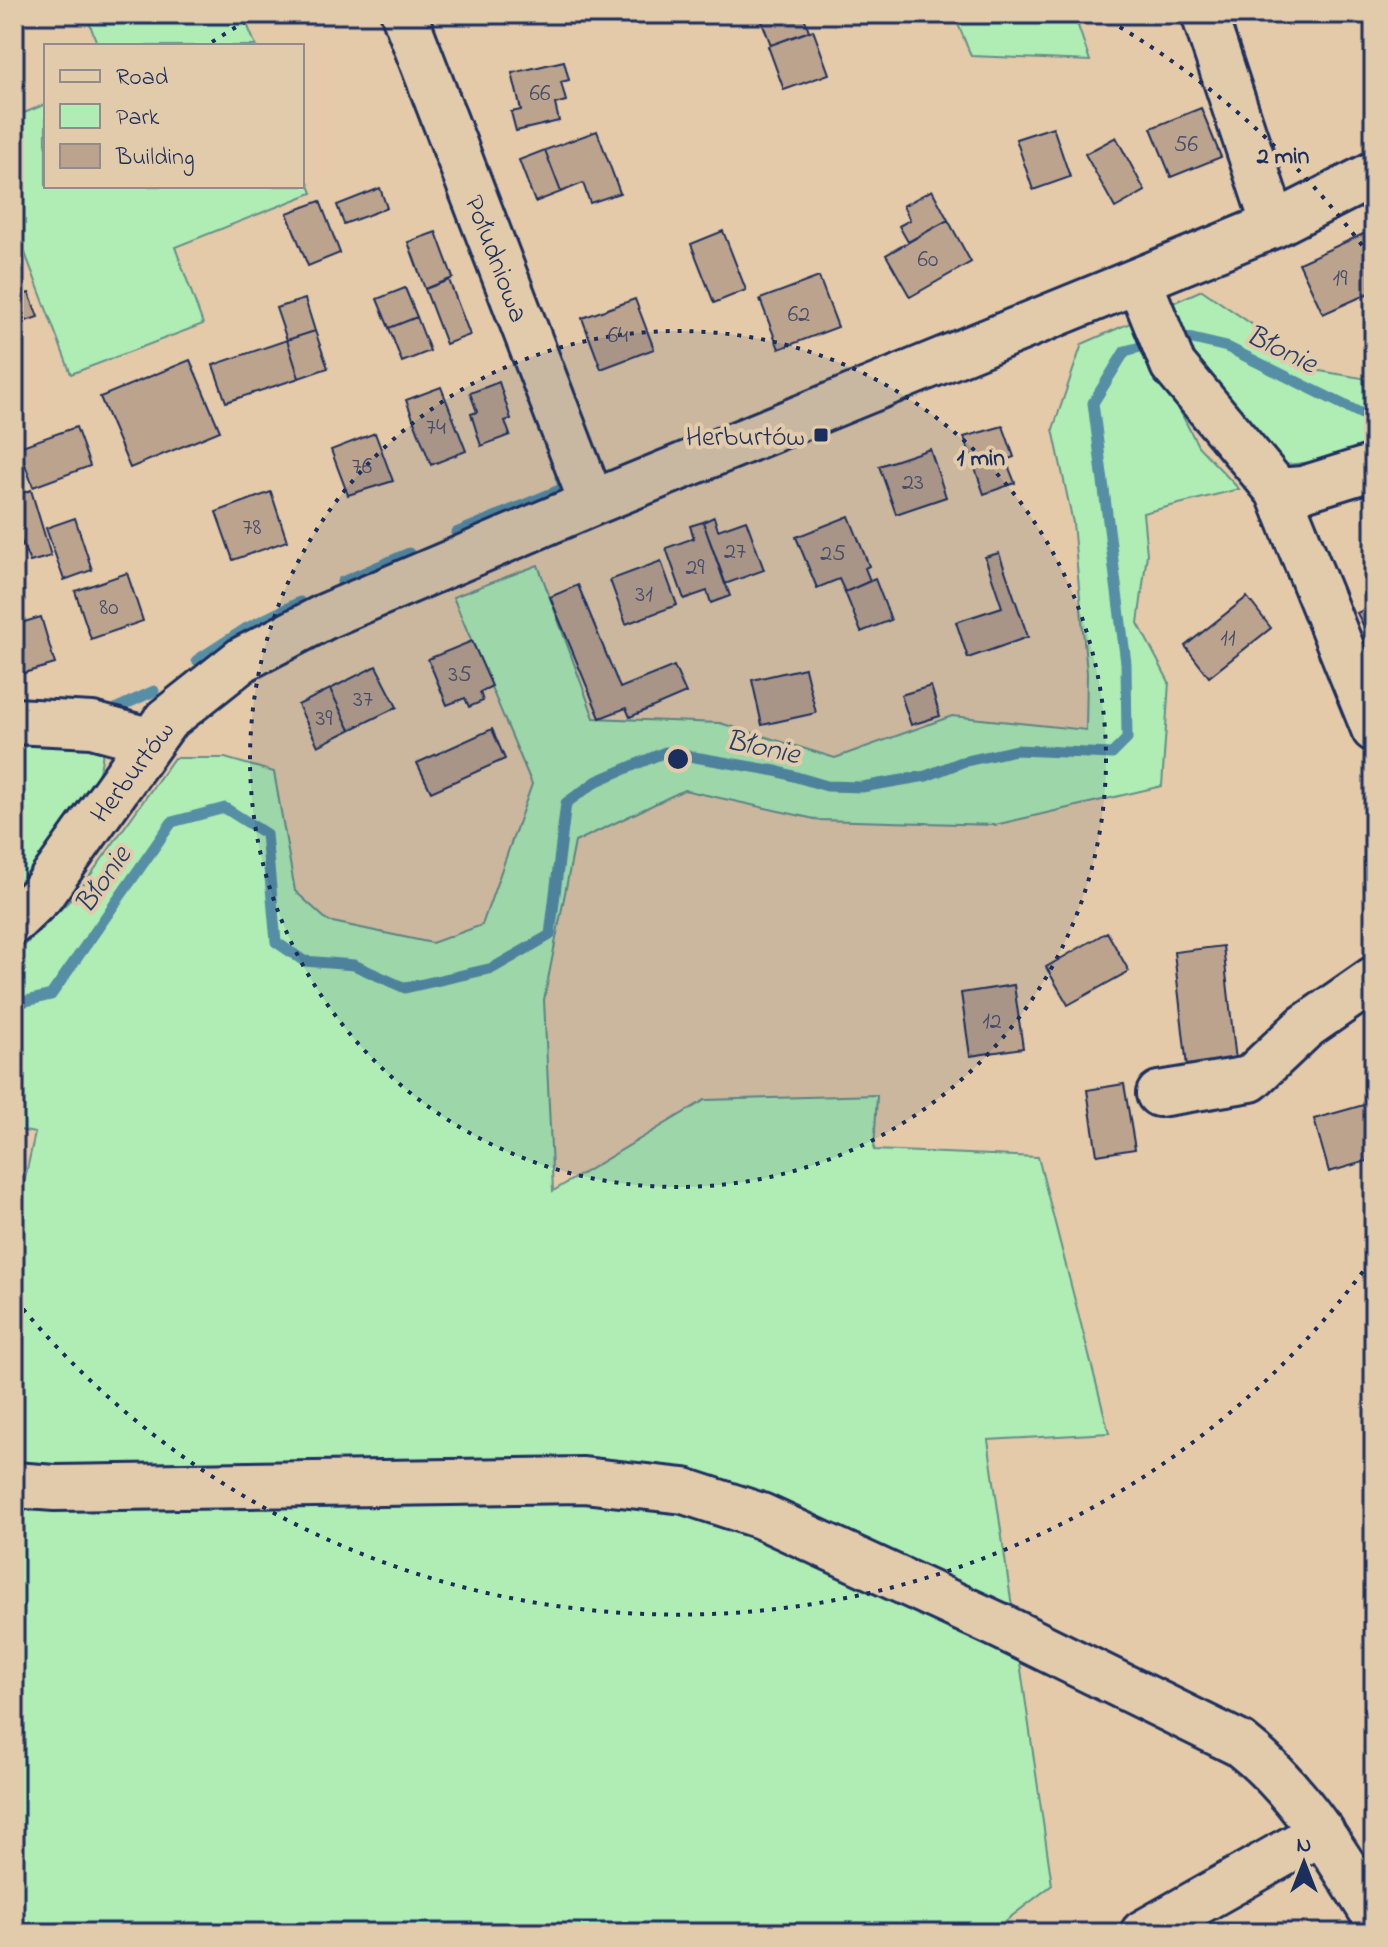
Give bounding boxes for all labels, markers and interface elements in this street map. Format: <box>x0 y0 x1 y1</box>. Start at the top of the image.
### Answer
legend <box>44 44 304 188</box>
text: Road <box>116 61 169 96</box>
house number: 66 <box>529 77 551 112</box>
text: Park <box>116 101 160 136</box>
house number: 56 <box>1174 128 1199 163</box>
text: 2 min <box>1256 140 1310 175</box>
text: Building <box>115 141 195 176</box>
street label: Południowa <box>452 190 538 329</box>
house number: 60 <box>918 243 938 278</box>
house number: 19 <box>1333 262 1348 297</box>
house number: 62 <box>788 298 810 333</box>
water label: Błonie <box>1238 315 1325 387</box>
house number: 64 <box>608 319 628 354</box>
house number: 74 <box>426 411 446 446</box>
place label: Herburtów <box>686 418 805 459</box>
marker: Herburtów <box>812 426 830 444</box>
text: 1 min <box>957 442 1005 477</box>
house number: 76 <box>352 450 373 485</box>
house number: 23 <box>902 466 924 501</box>
house number: 78 <box>243 511 261 546</box>
house number: 27 <box>724 535 746 570</box>
house number: 25 <box>820 537 846 572</box>
house number: 29 <box>685 551 705 586</box>
house number: 31 <box>635 578 653 613</box>
house number: 80 <box>99 591 119 626</box>
house number: 11 <box>1220 622 1236 657</box>
house number: 35 <box>448 658 472 693</box>
house number: 37 <box>353 683 373 718</box>
house number: 39 <box>315 702 333 737</box>
street label: Herburtów <box>82 713 186 833</box>
water label: Błonie <box>721 720 805 779</box>
centre of rings <box>664 745 692 773</box>
water label: Błonie <box>65 836 145 924</box>
house number: 12 <box>982 1005 1002 1040</box>
north arrow <box>1264 1823 1344 1903</box>
text: N <box>1297 1830 1311 1862</box>

